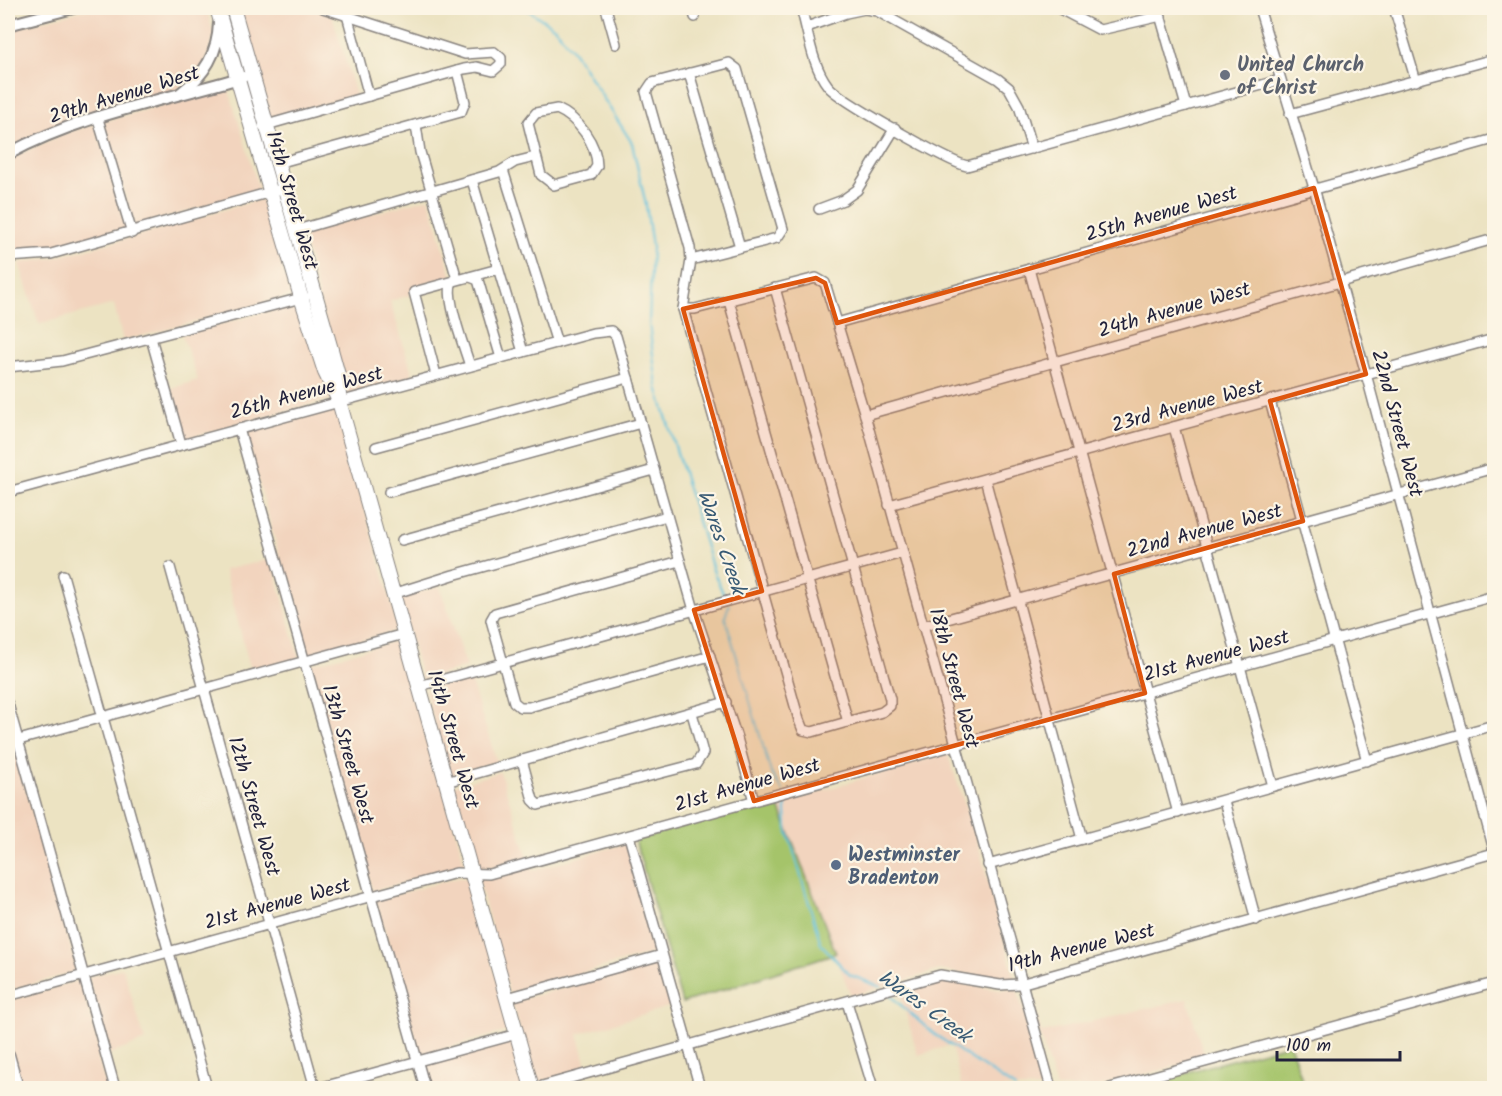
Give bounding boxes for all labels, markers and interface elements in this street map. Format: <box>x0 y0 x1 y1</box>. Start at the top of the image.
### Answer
place label: United Church of Christ <box>1237 50 1364 105</box>
street label: 29th Avenue West <box>45 58 204 134</box>
marker: United Church of Christ <box>1218 68 1232 82</box>
street label: 14th Street West <box>256 127 326 274</box>
street label: 25th Avenue West <box>1082 178 1241 252</box>
street label: 24th Avenue West <box>1095 274 1255 348</box>
street label: 22nd Street West <box>1361 346 1431 501</box>
street label: 26th Avenue West <box>227 358 387 430</box>
street label: 23rd Avenue West <box>1108 371 1267 443</box>
water label: Wares Creek <box>687 486 755 602</box>
street label: 22nd Avenue West <box>1123 496 1286 568</box>
street label: 18th Street West <box>919 605 987 753</box>
street label: 21st Avenue West <box>1140 622 1293 692</box>
street label: 14th Street West <box>417 666 487 813</box>
street label: 13th Street West <box>312 681 382 828</box>
street label: 12th Street West <box>218 733 288 880</box>
street label: 21st Avenue West <box>671 750 824 822</box>
place label: Westminster Bradenton <box>848 840 961 895</box>
marker: Westminster Bradenton <box>829 858 843 872</box>
street label: 21st Avenue West <box>201 870 354 940</box>
street label: 19th Avenue West <box>1005 915 1159 983</box>
water label: Wares Creek <box>871 962 980 1054</box>
scale bar <box>1277 1024 1400 1062</box>
text: 100 m <box>1286 1032 1331 1061</box>

